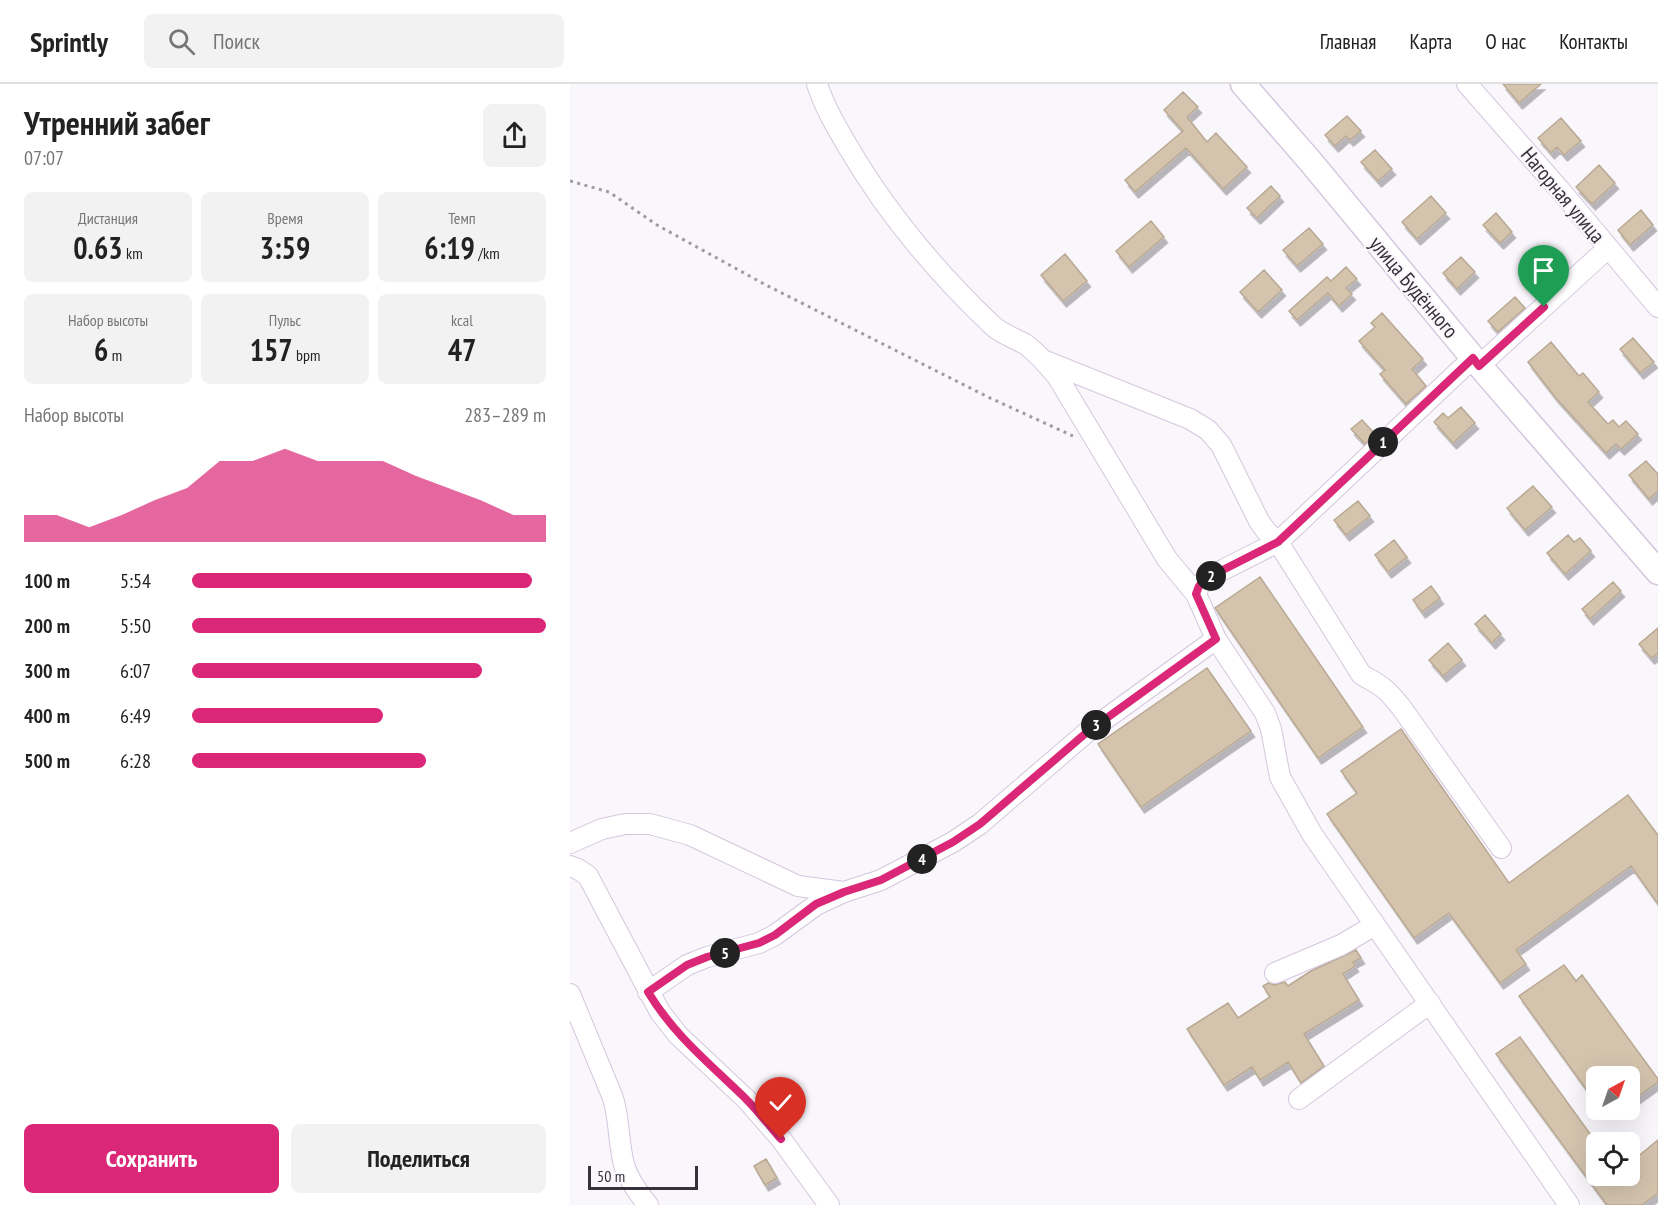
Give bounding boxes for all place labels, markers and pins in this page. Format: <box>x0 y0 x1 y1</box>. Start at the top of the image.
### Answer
pin <box>1518 245 1569 307</box>
pin: 1 <box>1368 427 1398 457</box>
pin: 2 <box>1196 561 1226 591</box>
pin: 3 <box>1081 710 1111 740</box>
pin: 4 <box>907 844 937 874</box>
pin: 5 <box>710 938 740 968</box>
pin <box>755 1077 806 1139</box>

